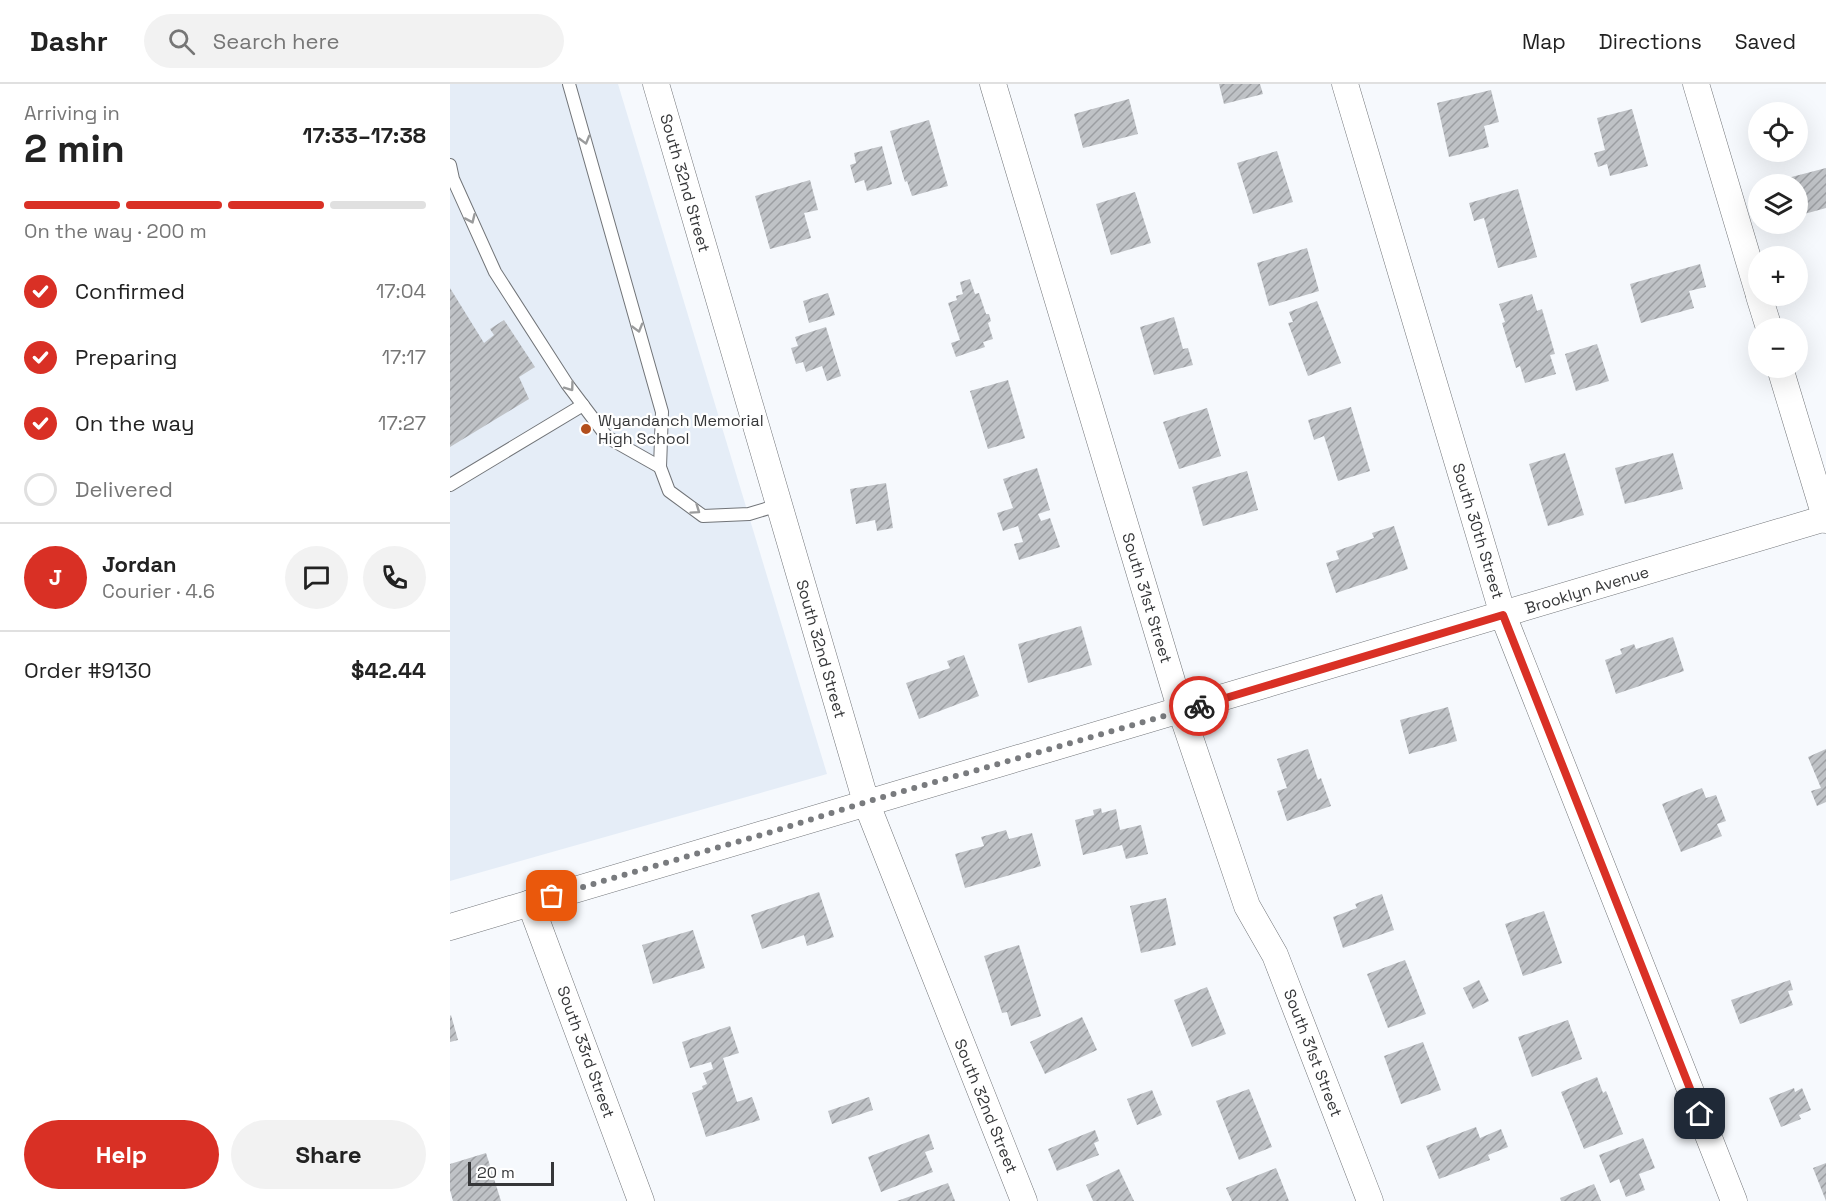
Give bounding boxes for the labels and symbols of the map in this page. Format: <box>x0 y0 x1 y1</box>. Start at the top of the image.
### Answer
street label: South 32nd Street <box>655 111 715 255</box>
one-way arrow <box>578 134 590 145</box>
one-way arrow <box>464 213 476 224</box>
one-way arrow <box>631 322 643 333</box>
one-way arrow <box>563 380 574 391</box>
place label: Wyandanch Memorial High School <box>598 410 764 449</box>
marker: Wyandanch Memorial High School <box>579 422 593 436</box>
street label: South 30th Street <box>1447 461 1509 601</box>
one-way arrow <box>689 503 700 514</box>
street label: South 31st Street <box>1117 530 1177 666</box>
street label: Brooklyn Avenue <box>1522 561 1652 619</box>
street label: South 32nd Street <box>791 577 851 721</box>
courier <box>1169 676 1229 736</box>
pin <box>526 870 577 921</box>
street label: South 33rd Street <box>552 983 620 1121</box>
street label: South 31st Street <box>1279 986 1347 1120</box>
street label: South 32nd Street <box>949 1036 1023 1176</box>
pin <box>1674 1088 1725 1139</box>
scale bar <box>468 1159 554 1186</box>

